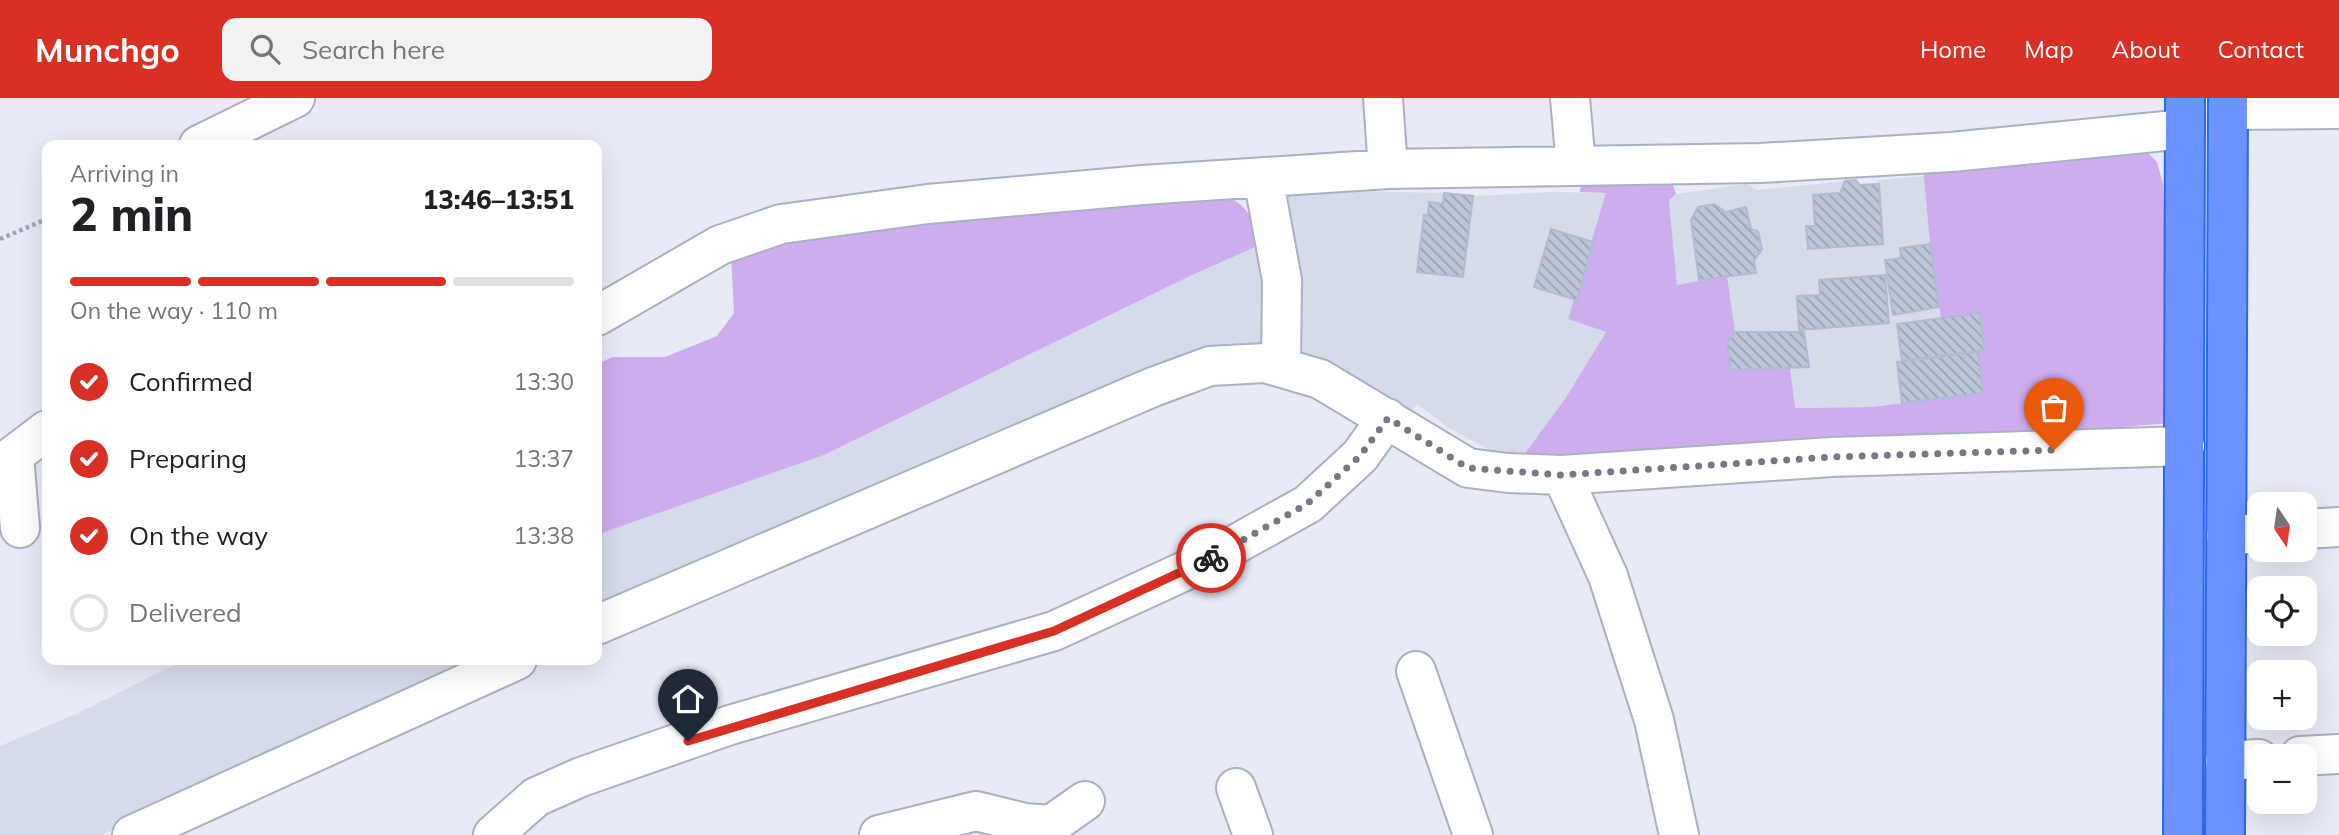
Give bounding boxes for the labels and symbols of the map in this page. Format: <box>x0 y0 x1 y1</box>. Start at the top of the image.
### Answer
pin <box>2024 378 2084 450</box>
north arrow <box>2247 492 2317 562</box>
courier <box>1176 523 1246 593</box>
pin <box>658 669 718 741</box>

